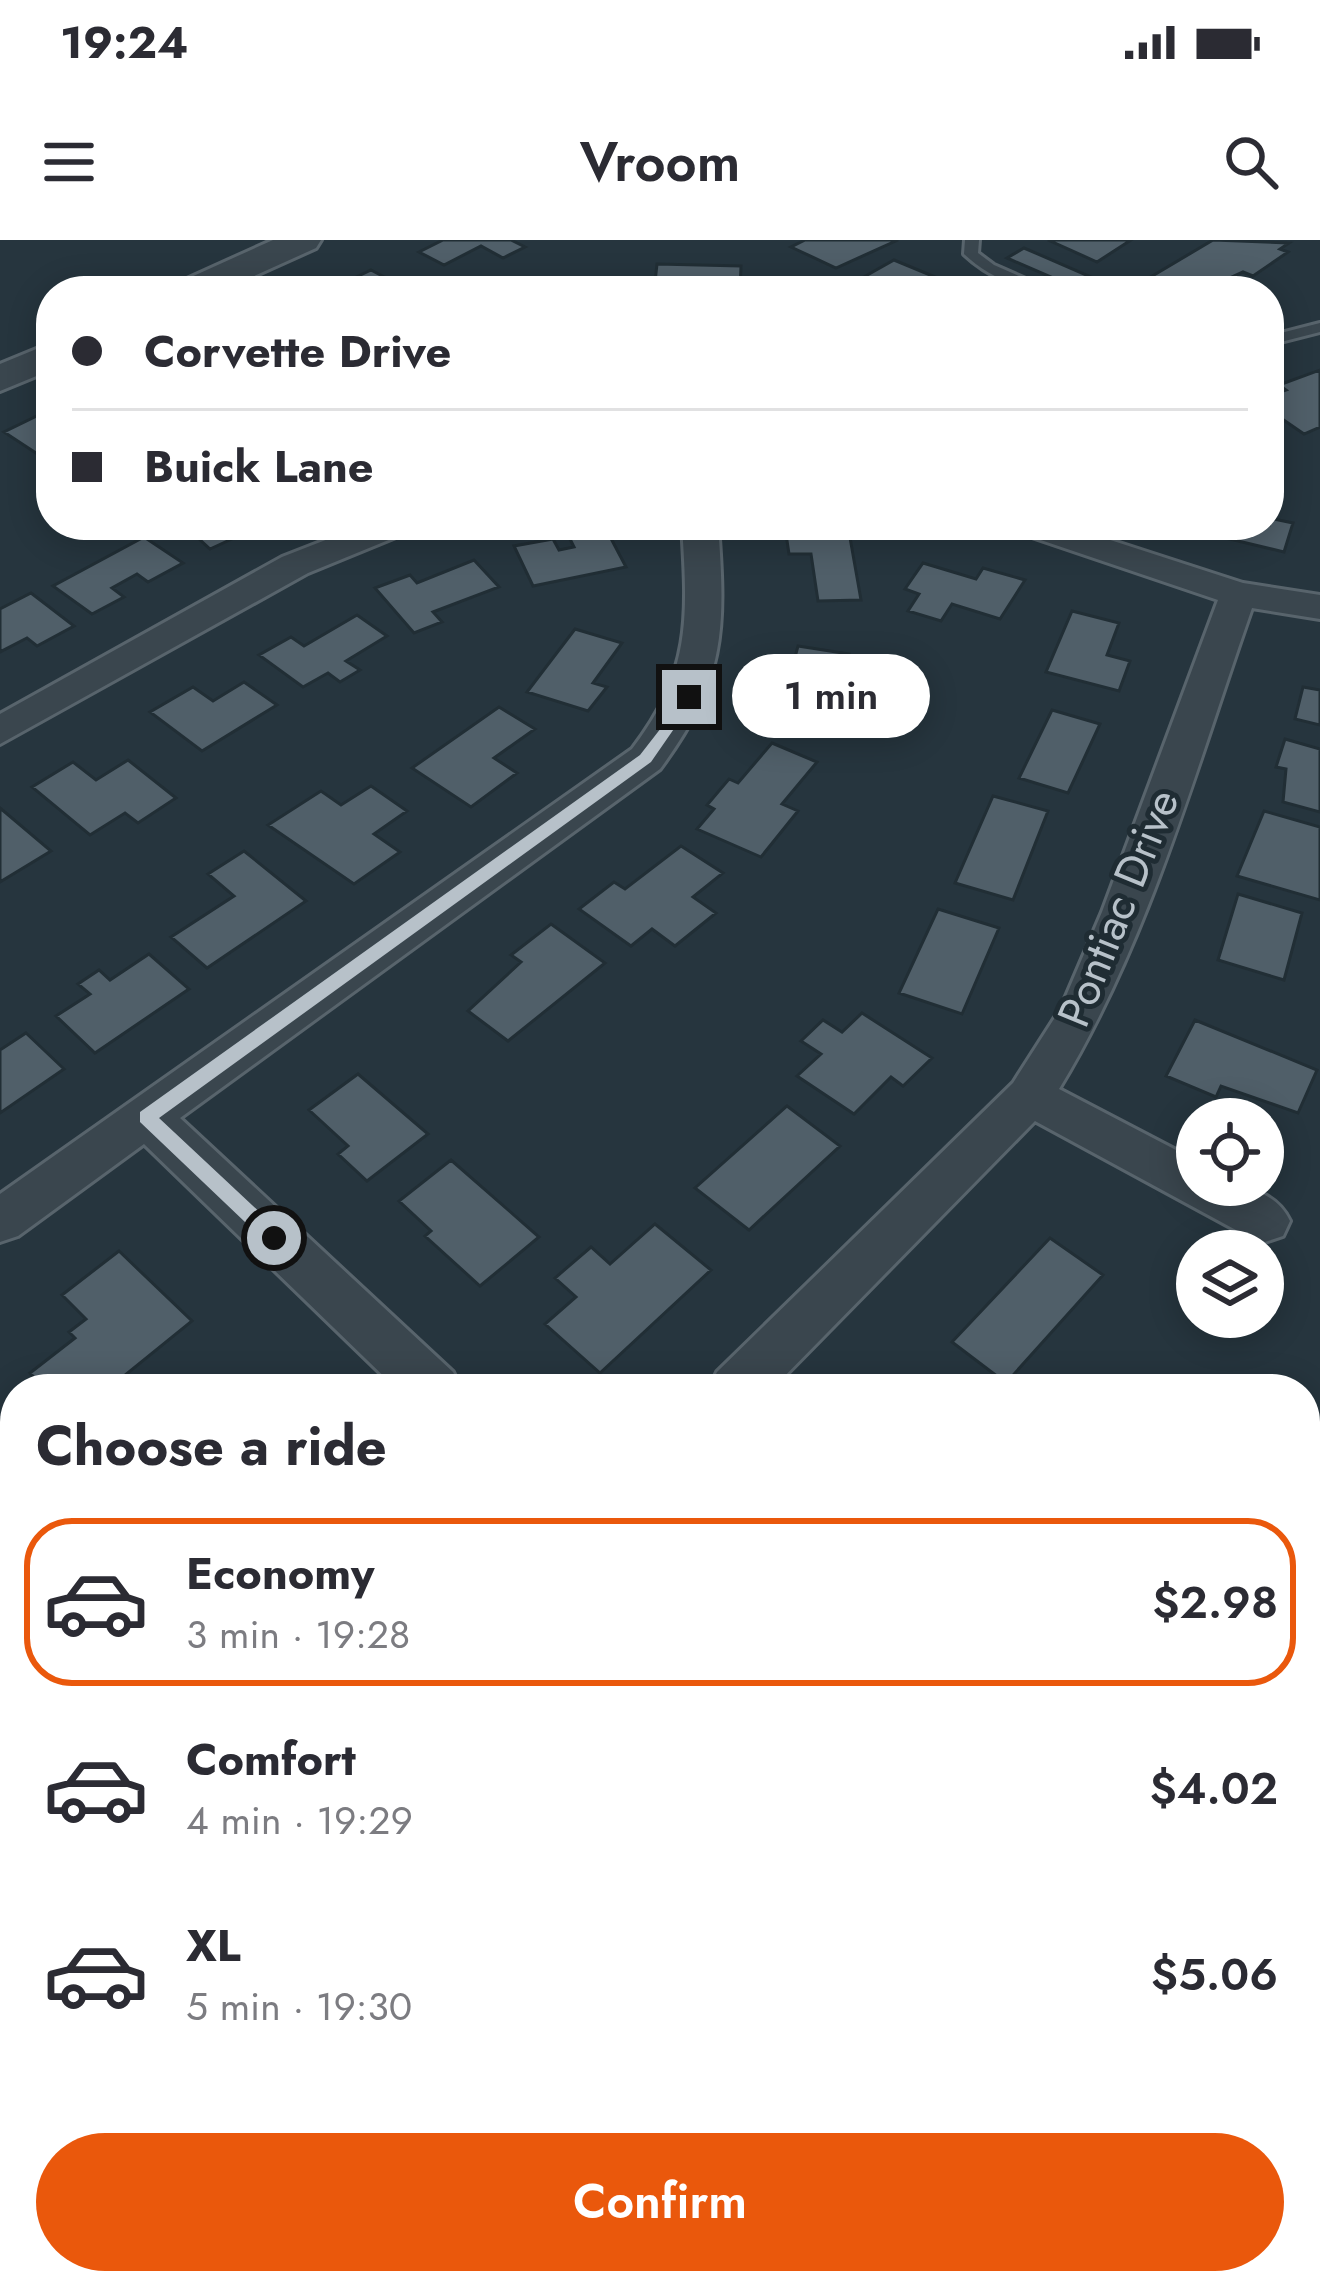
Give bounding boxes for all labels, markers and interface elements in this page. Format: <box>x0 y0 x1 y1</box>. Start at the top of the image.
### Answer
text: 19:24 <box>60 10 188 75</box>
text: Vroom <box>580 123 740 201</box>
icon: menu <box>36 129 102 195</box>
icon: search <box>1218 129 1284 195</box>
text: Corvette Drive <box>144 319 451 384</box>
text: Buick Lane <box>144 434 374 499</box>
callout: 1 min <box>731 655 929 739</box>
text: 1 min <box>784 667 878 724</box>
route end <box>662 670 716 724</box>
street label: Pontiac Drive <box>1041 780 1195 1036</box>
map controls <box>1176 1098 1284 1338</box>
button: locate <box>1176 1098 1284 1206</box>
route start <box>247 1211 301 1265</box>
button: layers <box>1176 1230 1284 1338</box>
text: Choose a ride <box>36 1407 387 1485</box>
text: Economy <box>186 1541 374 1606</box>
icon: car <box>42 1548 150 1656</box>
text: $2.98 <box>1152 1570 1278 1635</box>
text: 3 min · 19:28 <box>186 1606 410 1663</box>
text: Comfort <box>186 1727 356 1792</box>
icon: car <box>42 1734 150 1842</box>
text: $4.02 <box>1149 1756 1278 1821</box>
text: 4 min · 19:29 <box>186 1792 413 1849</box>
text: XL <box>186 1913 241 1978</box>
icon: car <box>42 1920 150 2028</box>
text: $5.06 <box>1151 1942 1278 2007</box>
text: 5 min · 19:30 <box>186 1978 412 2035</box>
button: Confirm <box>36 2133 1284 2271</box>

